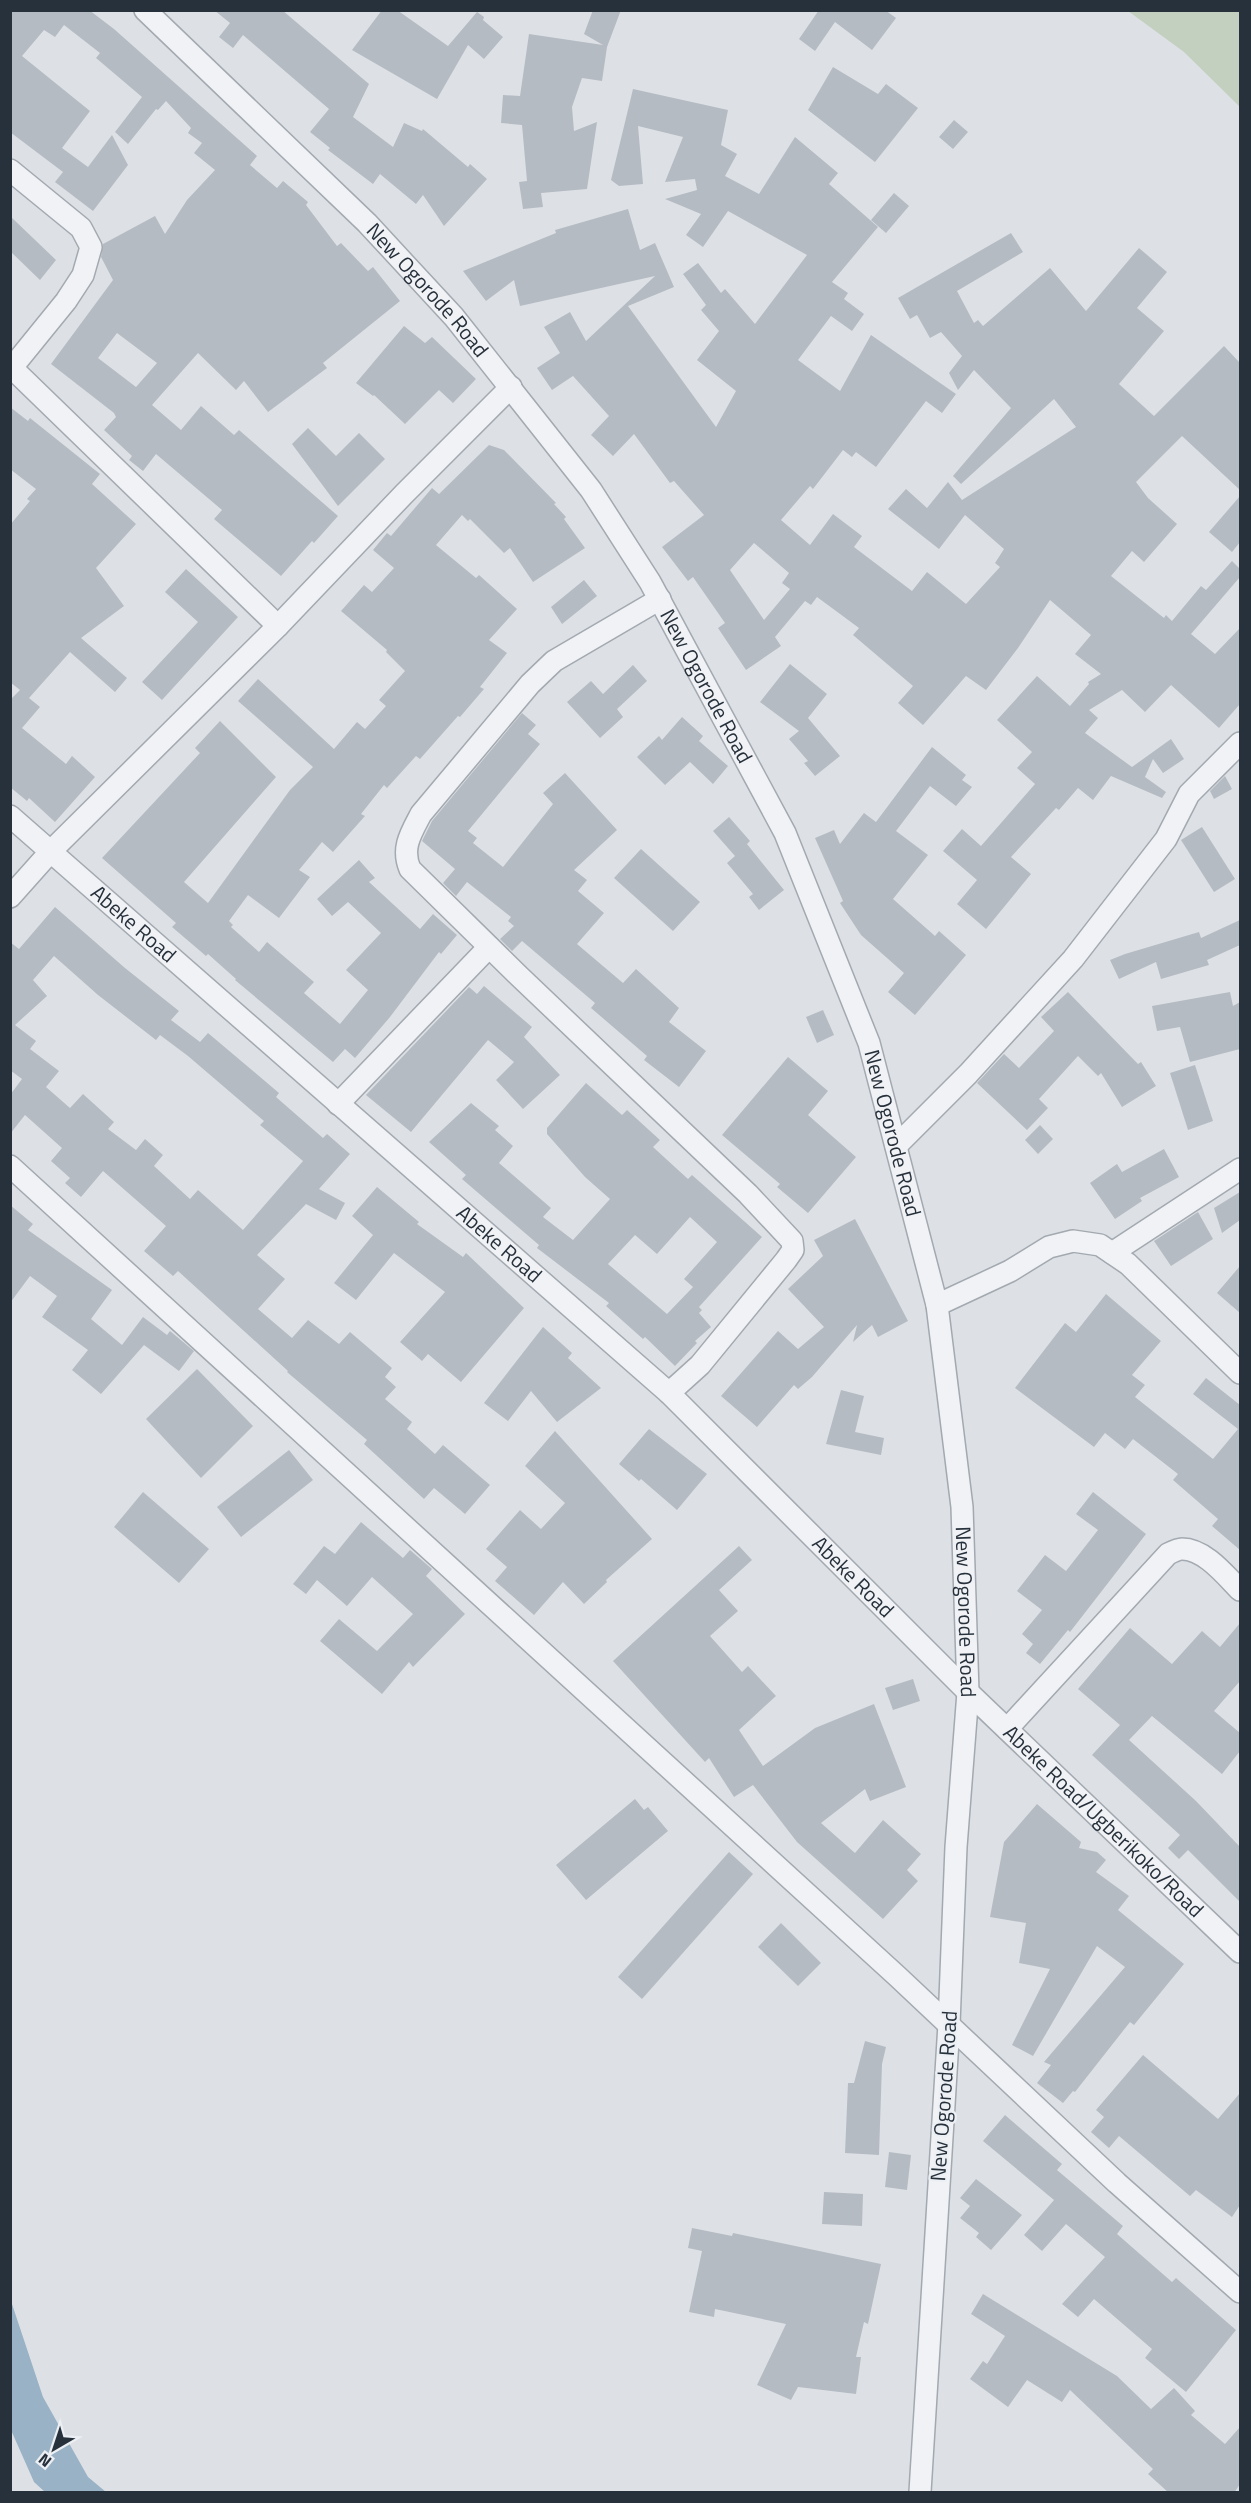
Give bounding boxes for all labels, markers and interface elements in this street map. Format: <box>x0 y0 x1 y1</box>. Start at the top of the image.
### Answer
street label: New Ogorode Road <box>359 215 497 364</box>
street label: New Ogorode Road <box>652 603 762 769</box>
street label: Abeke Road <box>84 877 184 970</box>
street label: New Ogorode Road <box>856 1046 930 1220</box>
street label: Abeke Road <box>450 1197 550 1290</box>
street label: New Ogorode Road <box>948 1526 985 1698</box>
street label: Abeke Road <box>805 1528 902 1625</box>
street label: Abeke Road/Ugberikoko/Road <box>997 1717 1212 1924</box>
street label: New Ogorode Road <box>921 2010 965 2182</box>
north arrow <box>24 2419 84 2479</box>
text: N <box>33 2448 56 2473</box>

